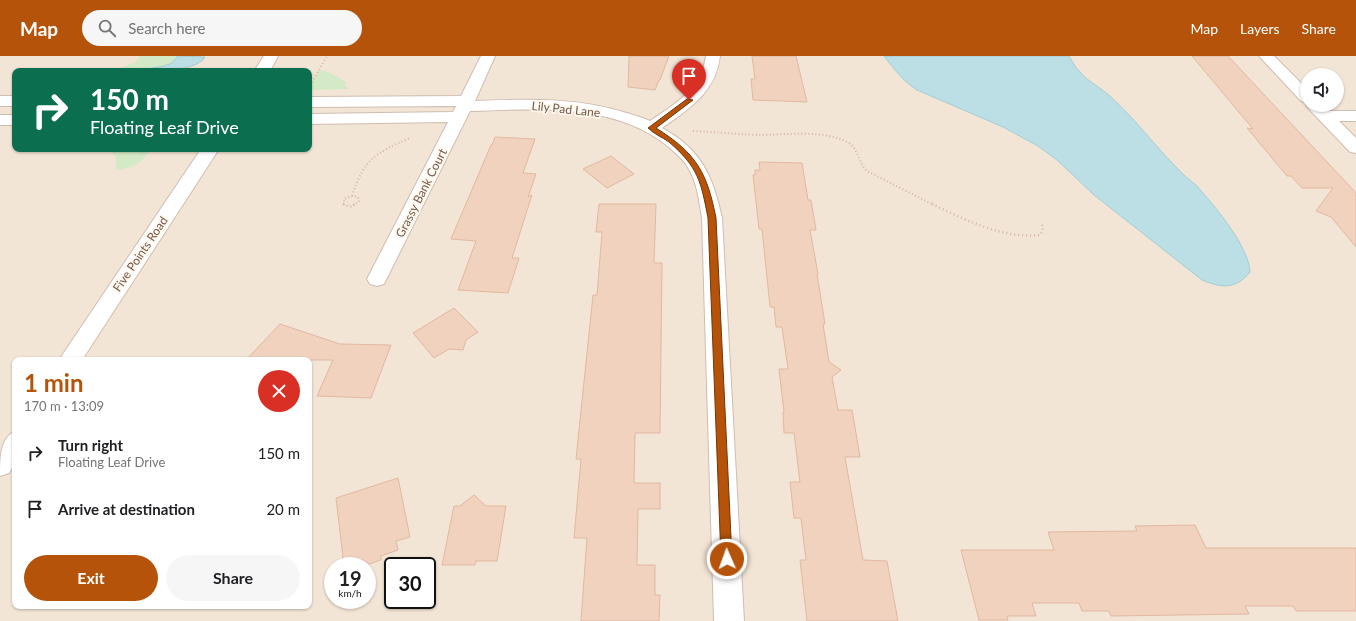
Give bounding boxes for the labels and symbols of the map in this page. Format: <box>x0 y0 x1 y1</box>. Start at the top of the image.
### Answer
pin <box>672 59 706 100</box>
street label: Lily Pad Lane <box>531 98 601 120</box>
street label: Grassy Bank Court <box>392 145 450 240</box>
street label: Five Points Road <box>109 214 171 294</box>
position arrow <box>706 538 748 580</box>
speed limit sign: 30 <box>384 557 436 609</box>

